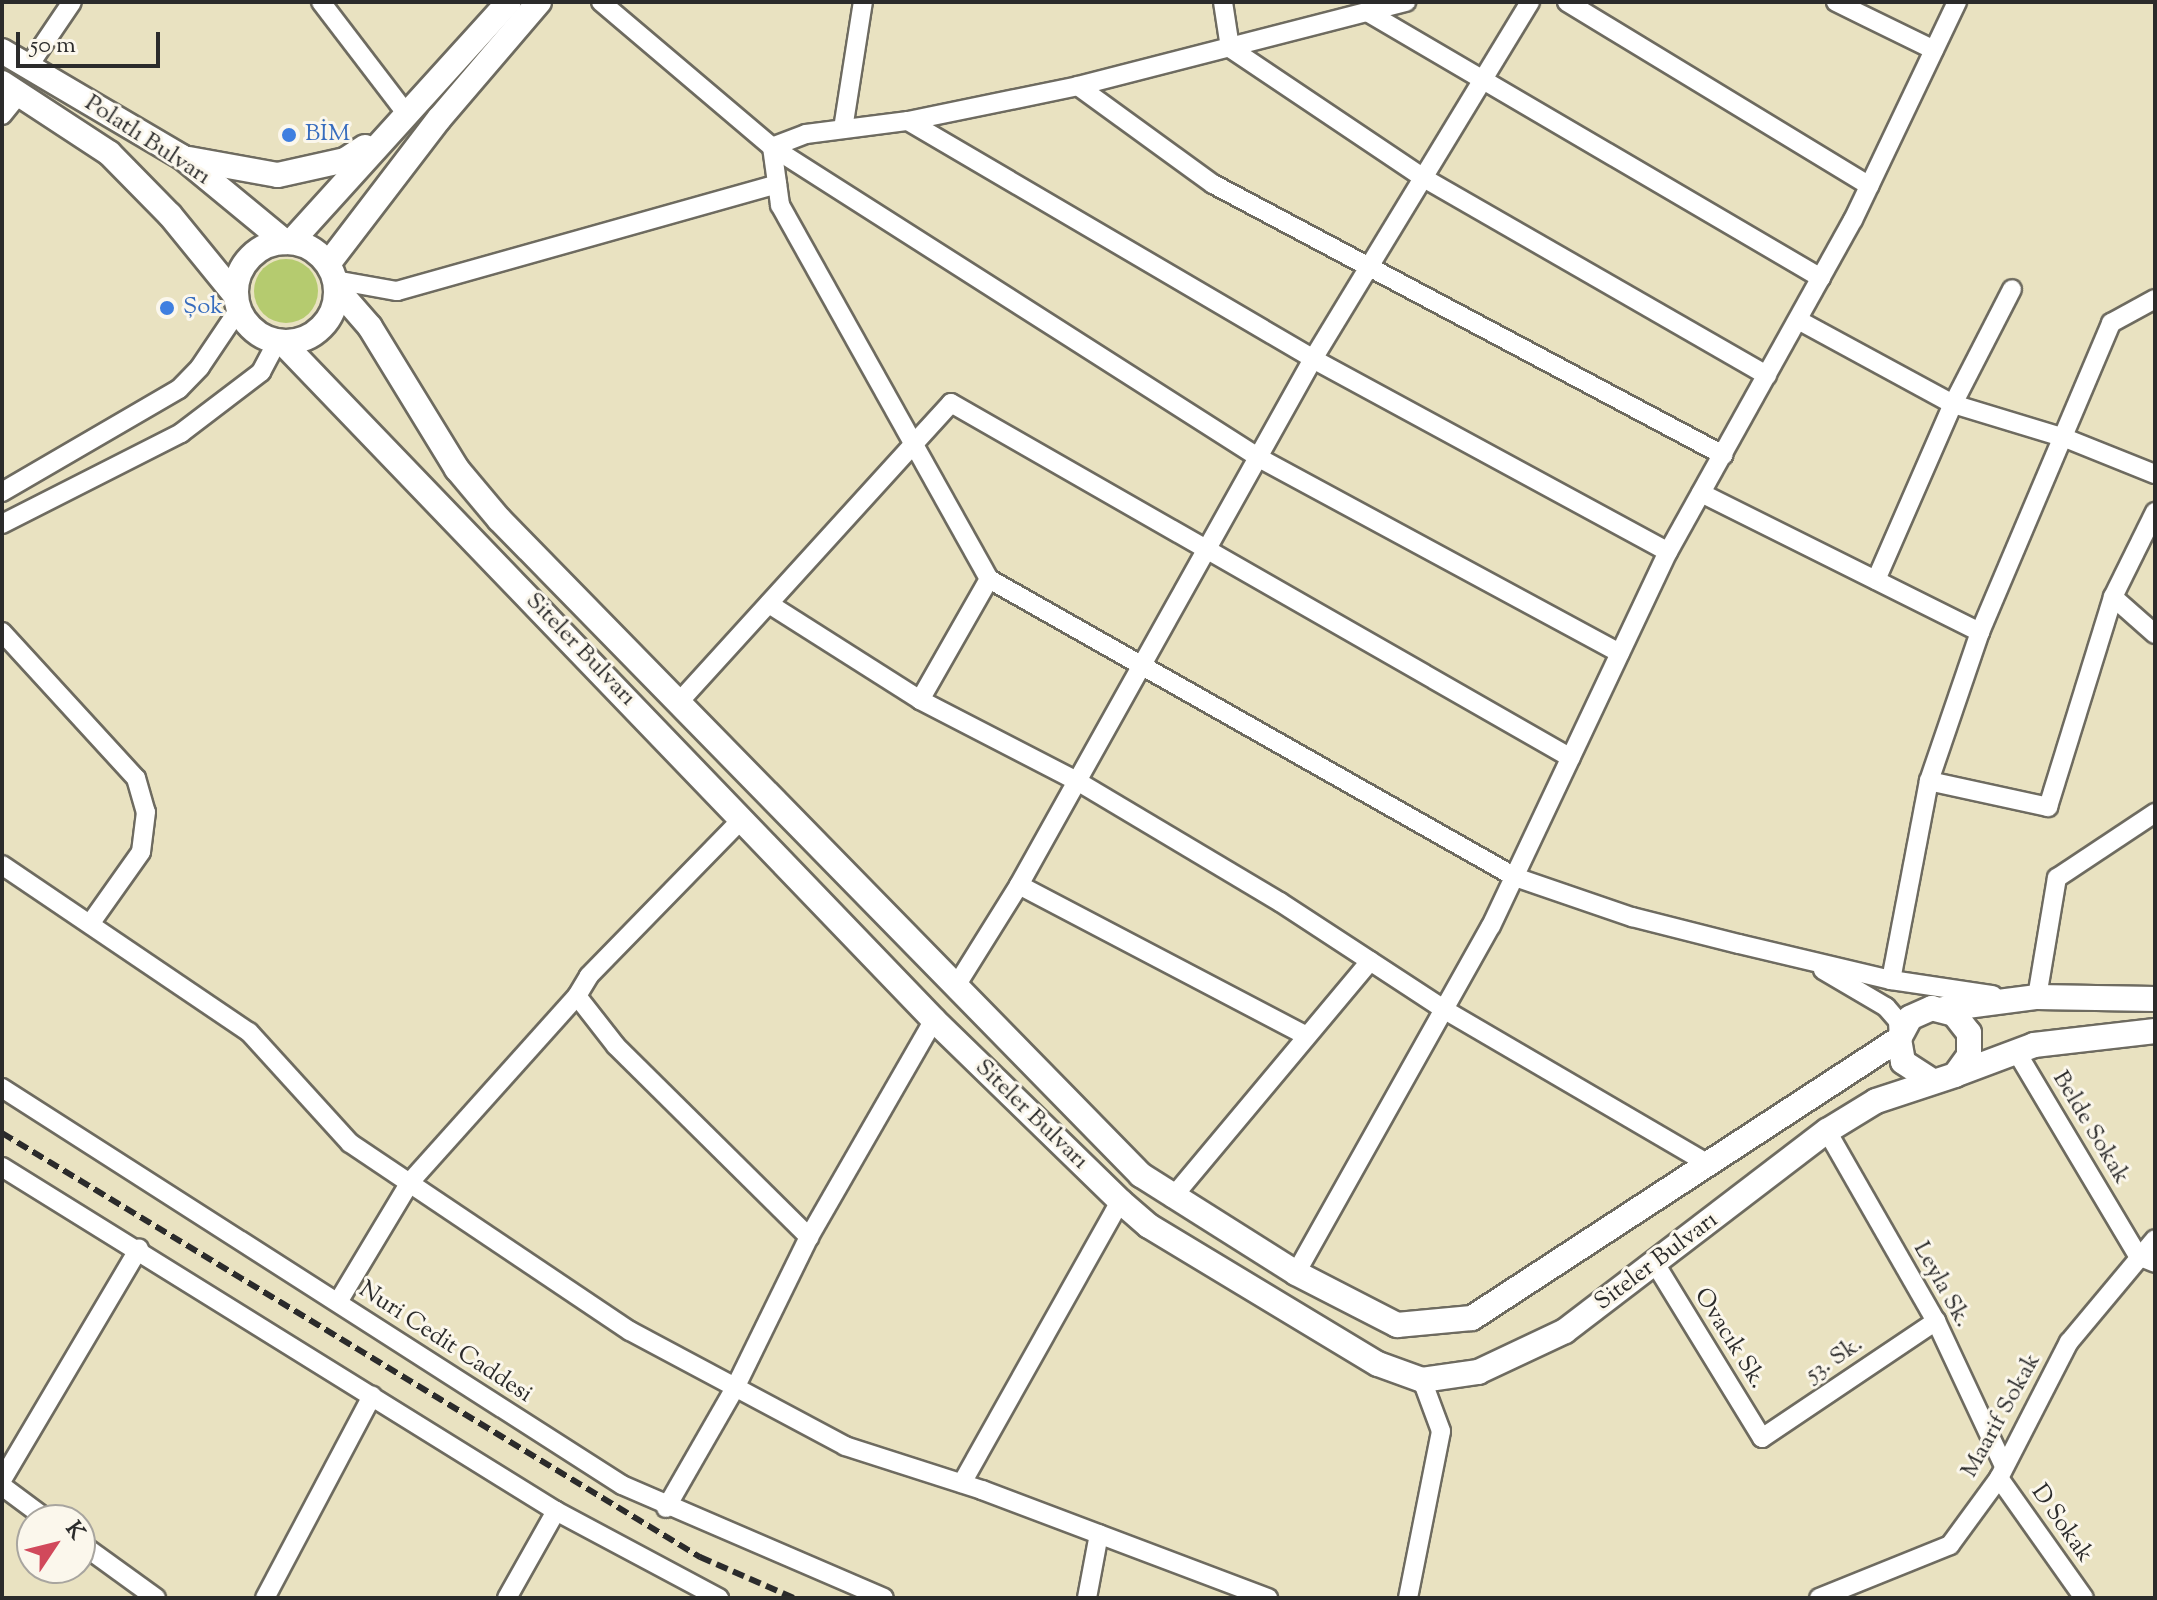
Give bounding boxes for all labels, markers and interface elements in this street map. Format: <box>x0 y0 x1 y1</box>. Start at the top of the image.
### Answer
scale bar <box>20 16 164 66</box>
text: 50 m <box>30 29 76 63</box>
street label: Polatlı Bulvarı <box>79 90 215 192</box>
place label: BİM <box>305 121 350 149</box>
marker: BİM <box>280 126 298 144</box>
place label: Şok <box>183 294 223 322</box>
marker: Şok <box>158 299 176 317</box>
street label: Siteler Bulvarı <box>519 587 641 713</box>
street label: Siteler Bulvarı <box>968 1054 1094 1176</box>
street label: Belde Sokak <box>2045 1066 2135 1190</box>
street label: Siteler Bulvarı <box>1590 1206 1724 1318</box>
street label: Leyla Sk. <box>1906 1237 1976 1333</box>
street label: Nuri Cedit Caddesi <box>353 1276 537 1410</box>
street label: Ovacık Sk. <box>1687 1283 1771 1395</box>
street label: 53. Sk. <box>1801 1331 1869 1389</box>
street label: Maarif Sokak <box>1956 1349 2048 1483</box>
street label: D Sokak <box>2024 1479 2098 1569</box>
north arrow <box>16 1504 96 1584</box>
text: K <box>56 1516 92 1547</box>

